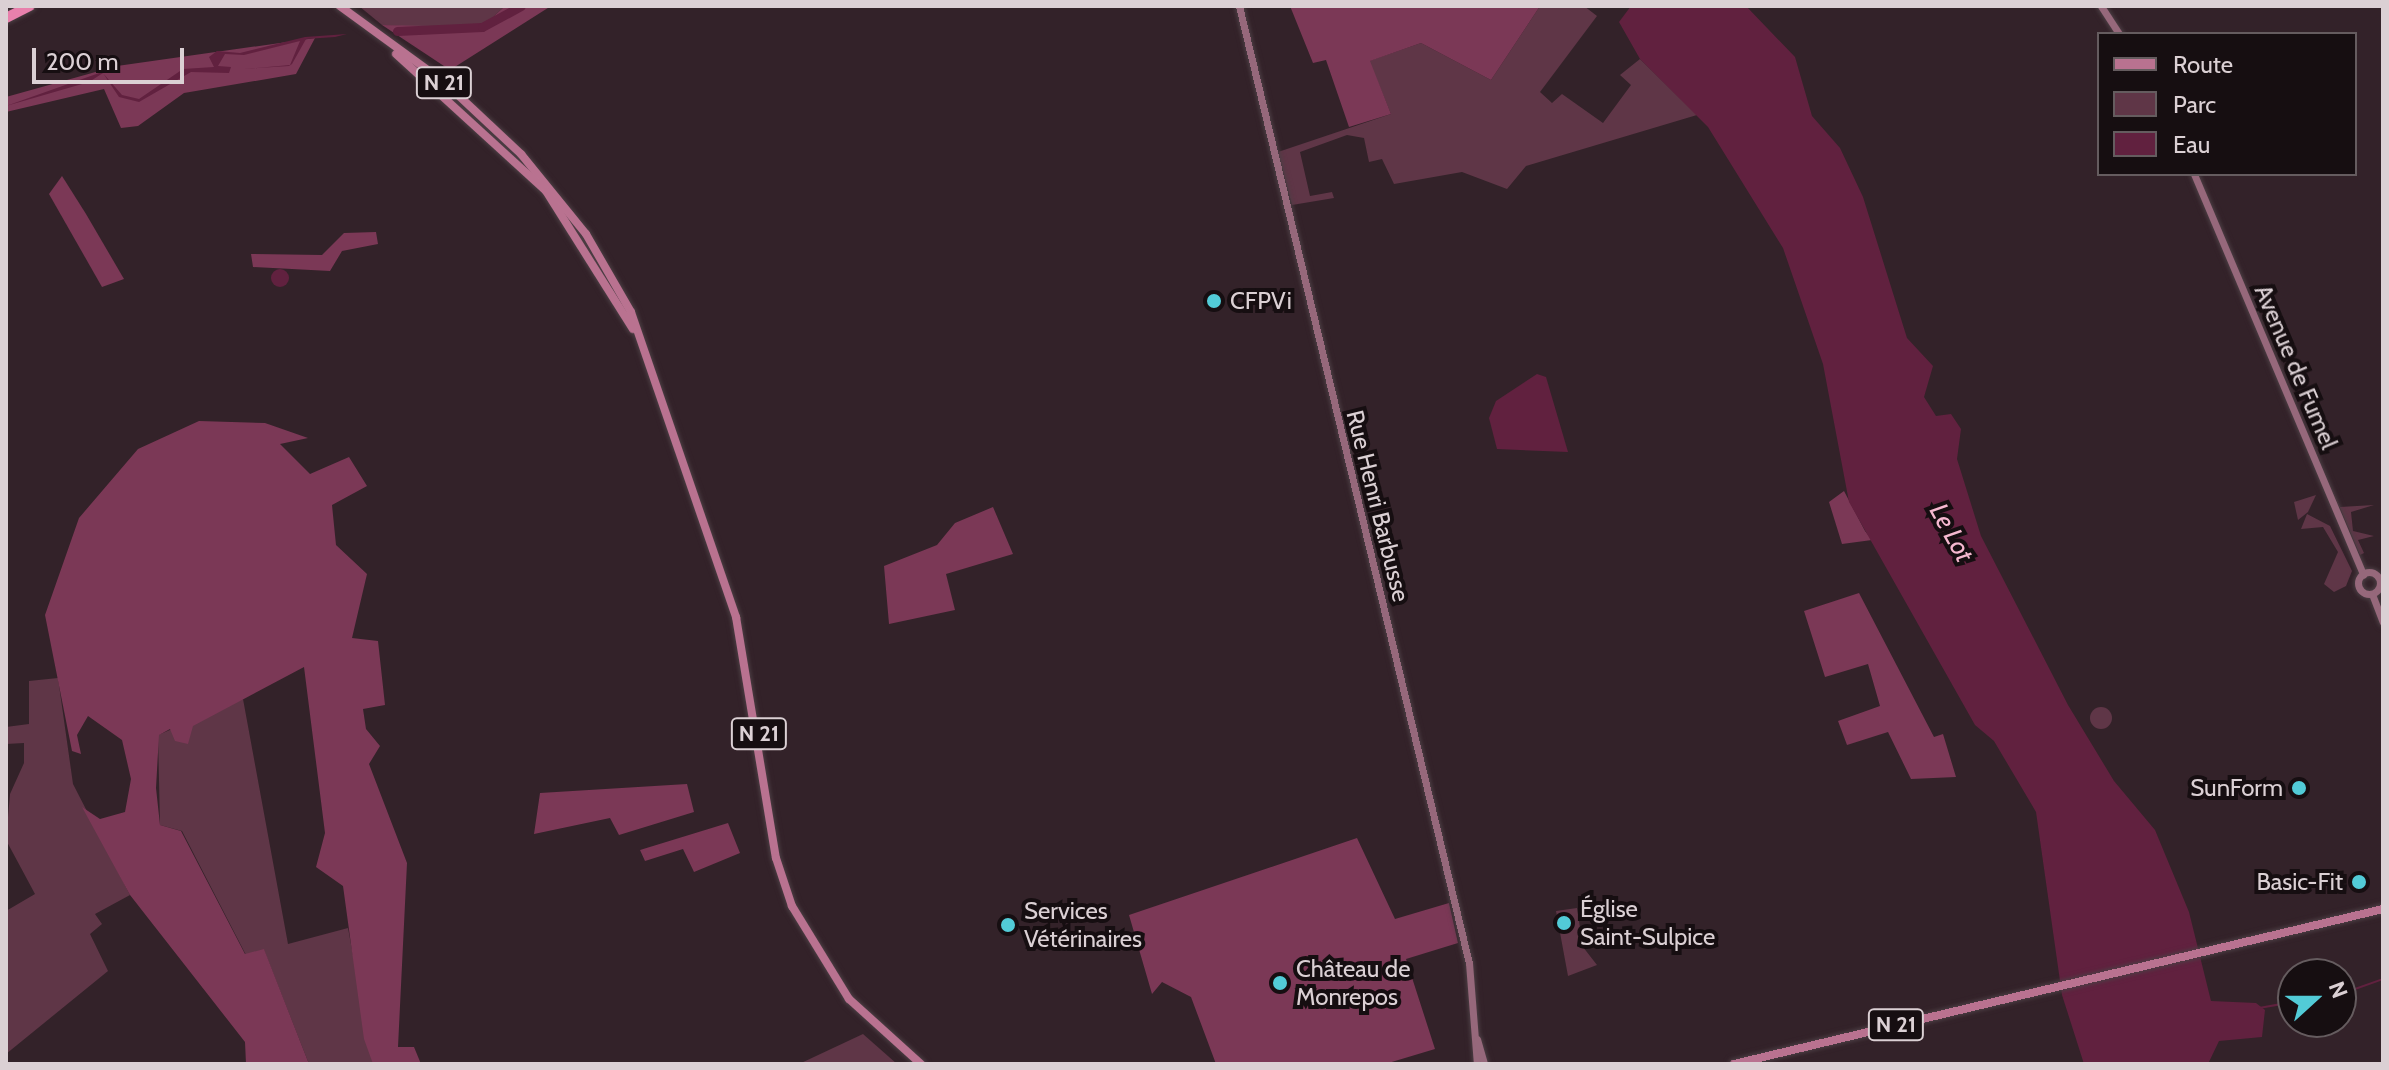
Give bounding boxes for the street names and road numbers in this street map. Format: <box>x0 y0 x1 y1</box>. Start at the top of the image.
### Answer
road number: N 21 <box>414 65 474 101</box>
street label: Avenue de Fumel <box>2248 281 2344 453</box>
street label: Rue Henri Barbusse <box>1340 407 1416 605</box>
road number: N 21 <box>729 716 789 752</box>
road number: N 21 <box>1866 1007 1926 1043</box>

